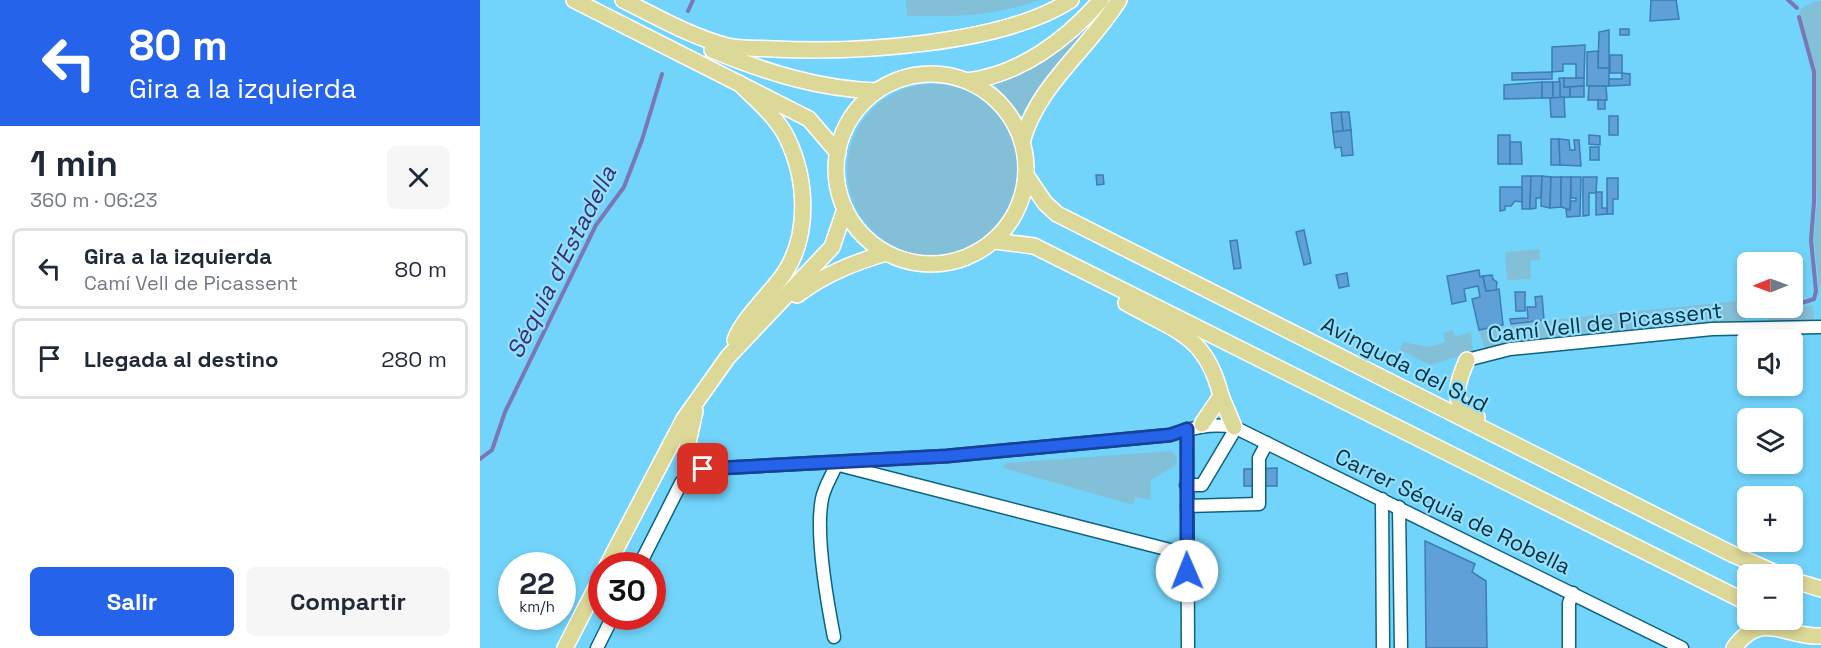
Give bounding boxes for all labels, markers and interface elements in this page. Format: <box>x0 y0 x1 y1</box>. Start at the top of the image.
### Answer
text: 80 m <box>129 19 228 72</box>
icon: left <box>30 24 108 102</box>
text: Gira a la izquierda <box>129 71 356 106</box>
text: 1 min <box>30 141 118 187</box>
button: close <box>387 146 450 209</box>
water label: Séquia d'Estadella <box>499 160 623 363</box>
text: 360 m · 06:23 <box>30 187 158 213</box>
text: Gira a la izquierda <box>84 242 272 270</box>
icon: left <box>33 252 66 285</box>
north arrow <box>1737 252 1803 318</box>
map controls <box>1737 252 1803 630</box>
text: 80 m <box>395 255 447 283</box>
text: Camí Vell de Picassent <box>84 270 298 296</box>
street label: Camí Vell de Picassent <box>1486 296 1724 348</box>
street label: Avinguda del Sud <box>1317 310 1493 418</box>
button: sound <box>1737 330 1803 396</box>
icon: arrive <box>33 342 66 375</box>
text: Llegada al destino <box>84 345 278 373</box>
text: 280 m <box>381 345 447 373</box>
button: layers <box>1737 408 1803 474</box>
street label: Carrer Séquia de Robella <box>1331 442 1576 580</box>
pin <box>677 443 728 494</box>
icon: arrive <box>686 452 719 485</box>
button: + <box>1737 486 1803 552</box>
position arrow <box>1155 539 1219 603</box>
speed limit sign: 30 <box>588 552 666 630</box>
text: 22 <box>519 564 555 603</box>
button: − <box>1737 564 1803 630</box>
button: Salir <box>30 567 234 636</box>
button: Compartir <box>246 567 450 636</box>
text: km/h <box>519 597 555 616</box>

